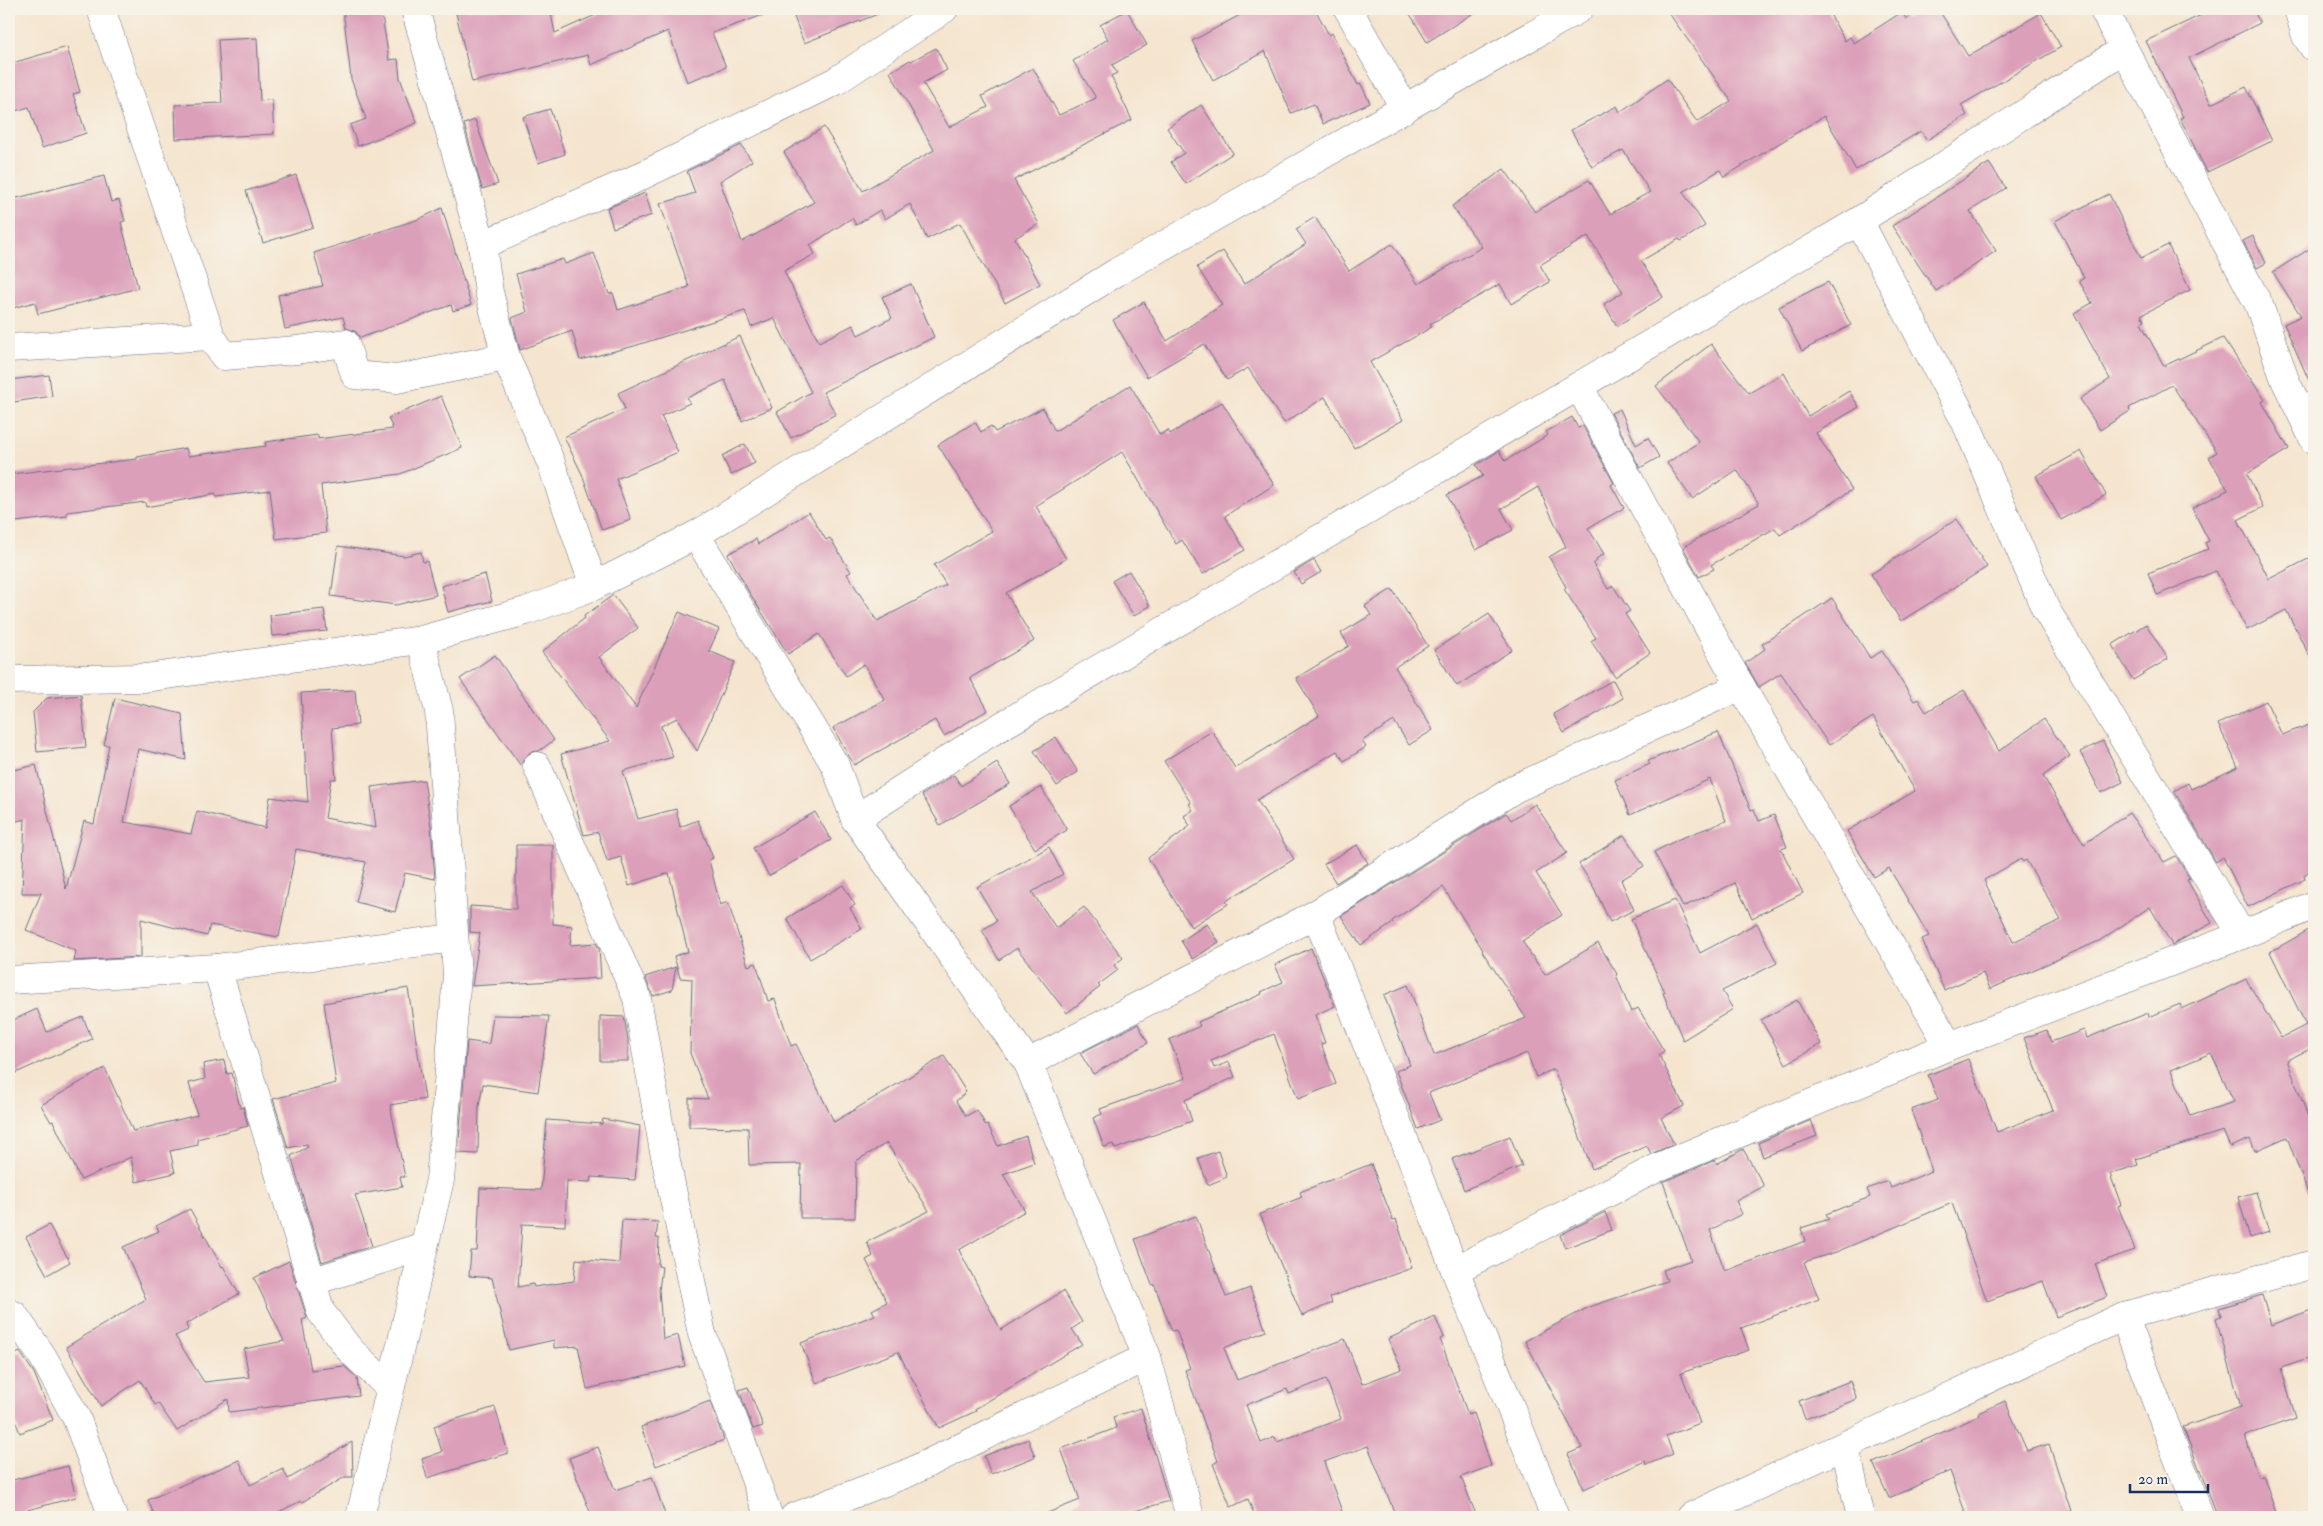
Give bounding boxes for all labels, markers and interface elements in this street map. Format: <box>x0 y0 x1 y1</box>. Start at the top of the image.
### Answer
scale bar <box>2130 1461 2208 1493</box>
text: 20 m <box>2138 1470 2168 1489</box>

